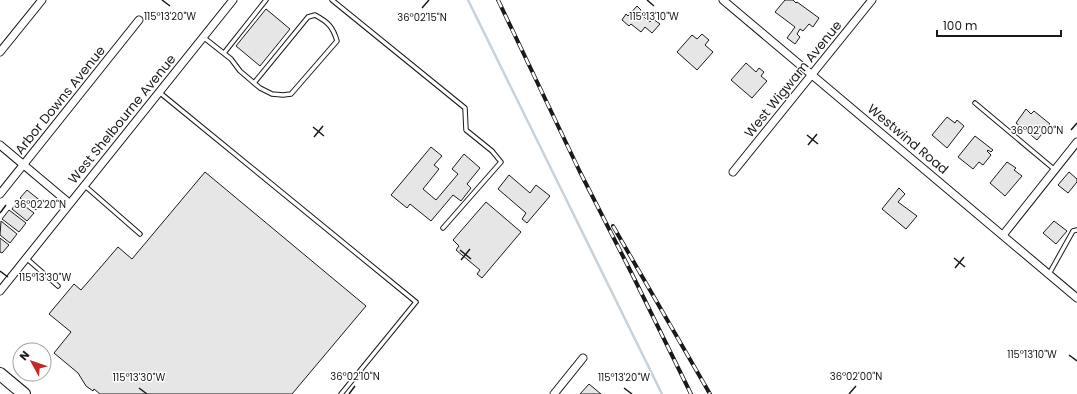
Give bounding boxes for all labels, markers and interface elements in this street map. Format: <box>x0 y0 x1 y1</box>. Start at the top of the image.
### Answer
text: 115°13'20"W <box>144 9 196 24</box>
text: 115°13'10"W <box>629 9 679 24</box>
text: 36°02'15"N <box>397 10 447 25</box>
scale bar <box>937 12 1061 38</box>
street label: West Wigwam Avenue <box>740 16 846 142</box>
text: 100 m <box>943 17 977 34</box>
street label: Arbor Downs Avenue <box>10 42 110 158</box>
street label: West Shelbourne Avenue <box>64 50 180 188</box>
street label: Westwind Road <box>863 99 953 179</box>
text: 36°02'00"N <box>1011 123 1063 138</box>
text: 36°02'20"N <box>14 197 66 212</box>
text: 115°13'30"W <box>19 270 71 285</box>
north arrow <box>12 342 52 382</box>
text: N <box>16 347 33 364</box>
text: 115°13'10"W <box>1007 347 1057 362</box>
text: 36°02'10"N <box>330 369 380 384</box>
text: 36°02'00"N <box>830 369 882 384</box>
text: 115°13'30"W <box>113 370 165 385</box>
text: 115°13'20"W <box>598 370 650 385</box>

